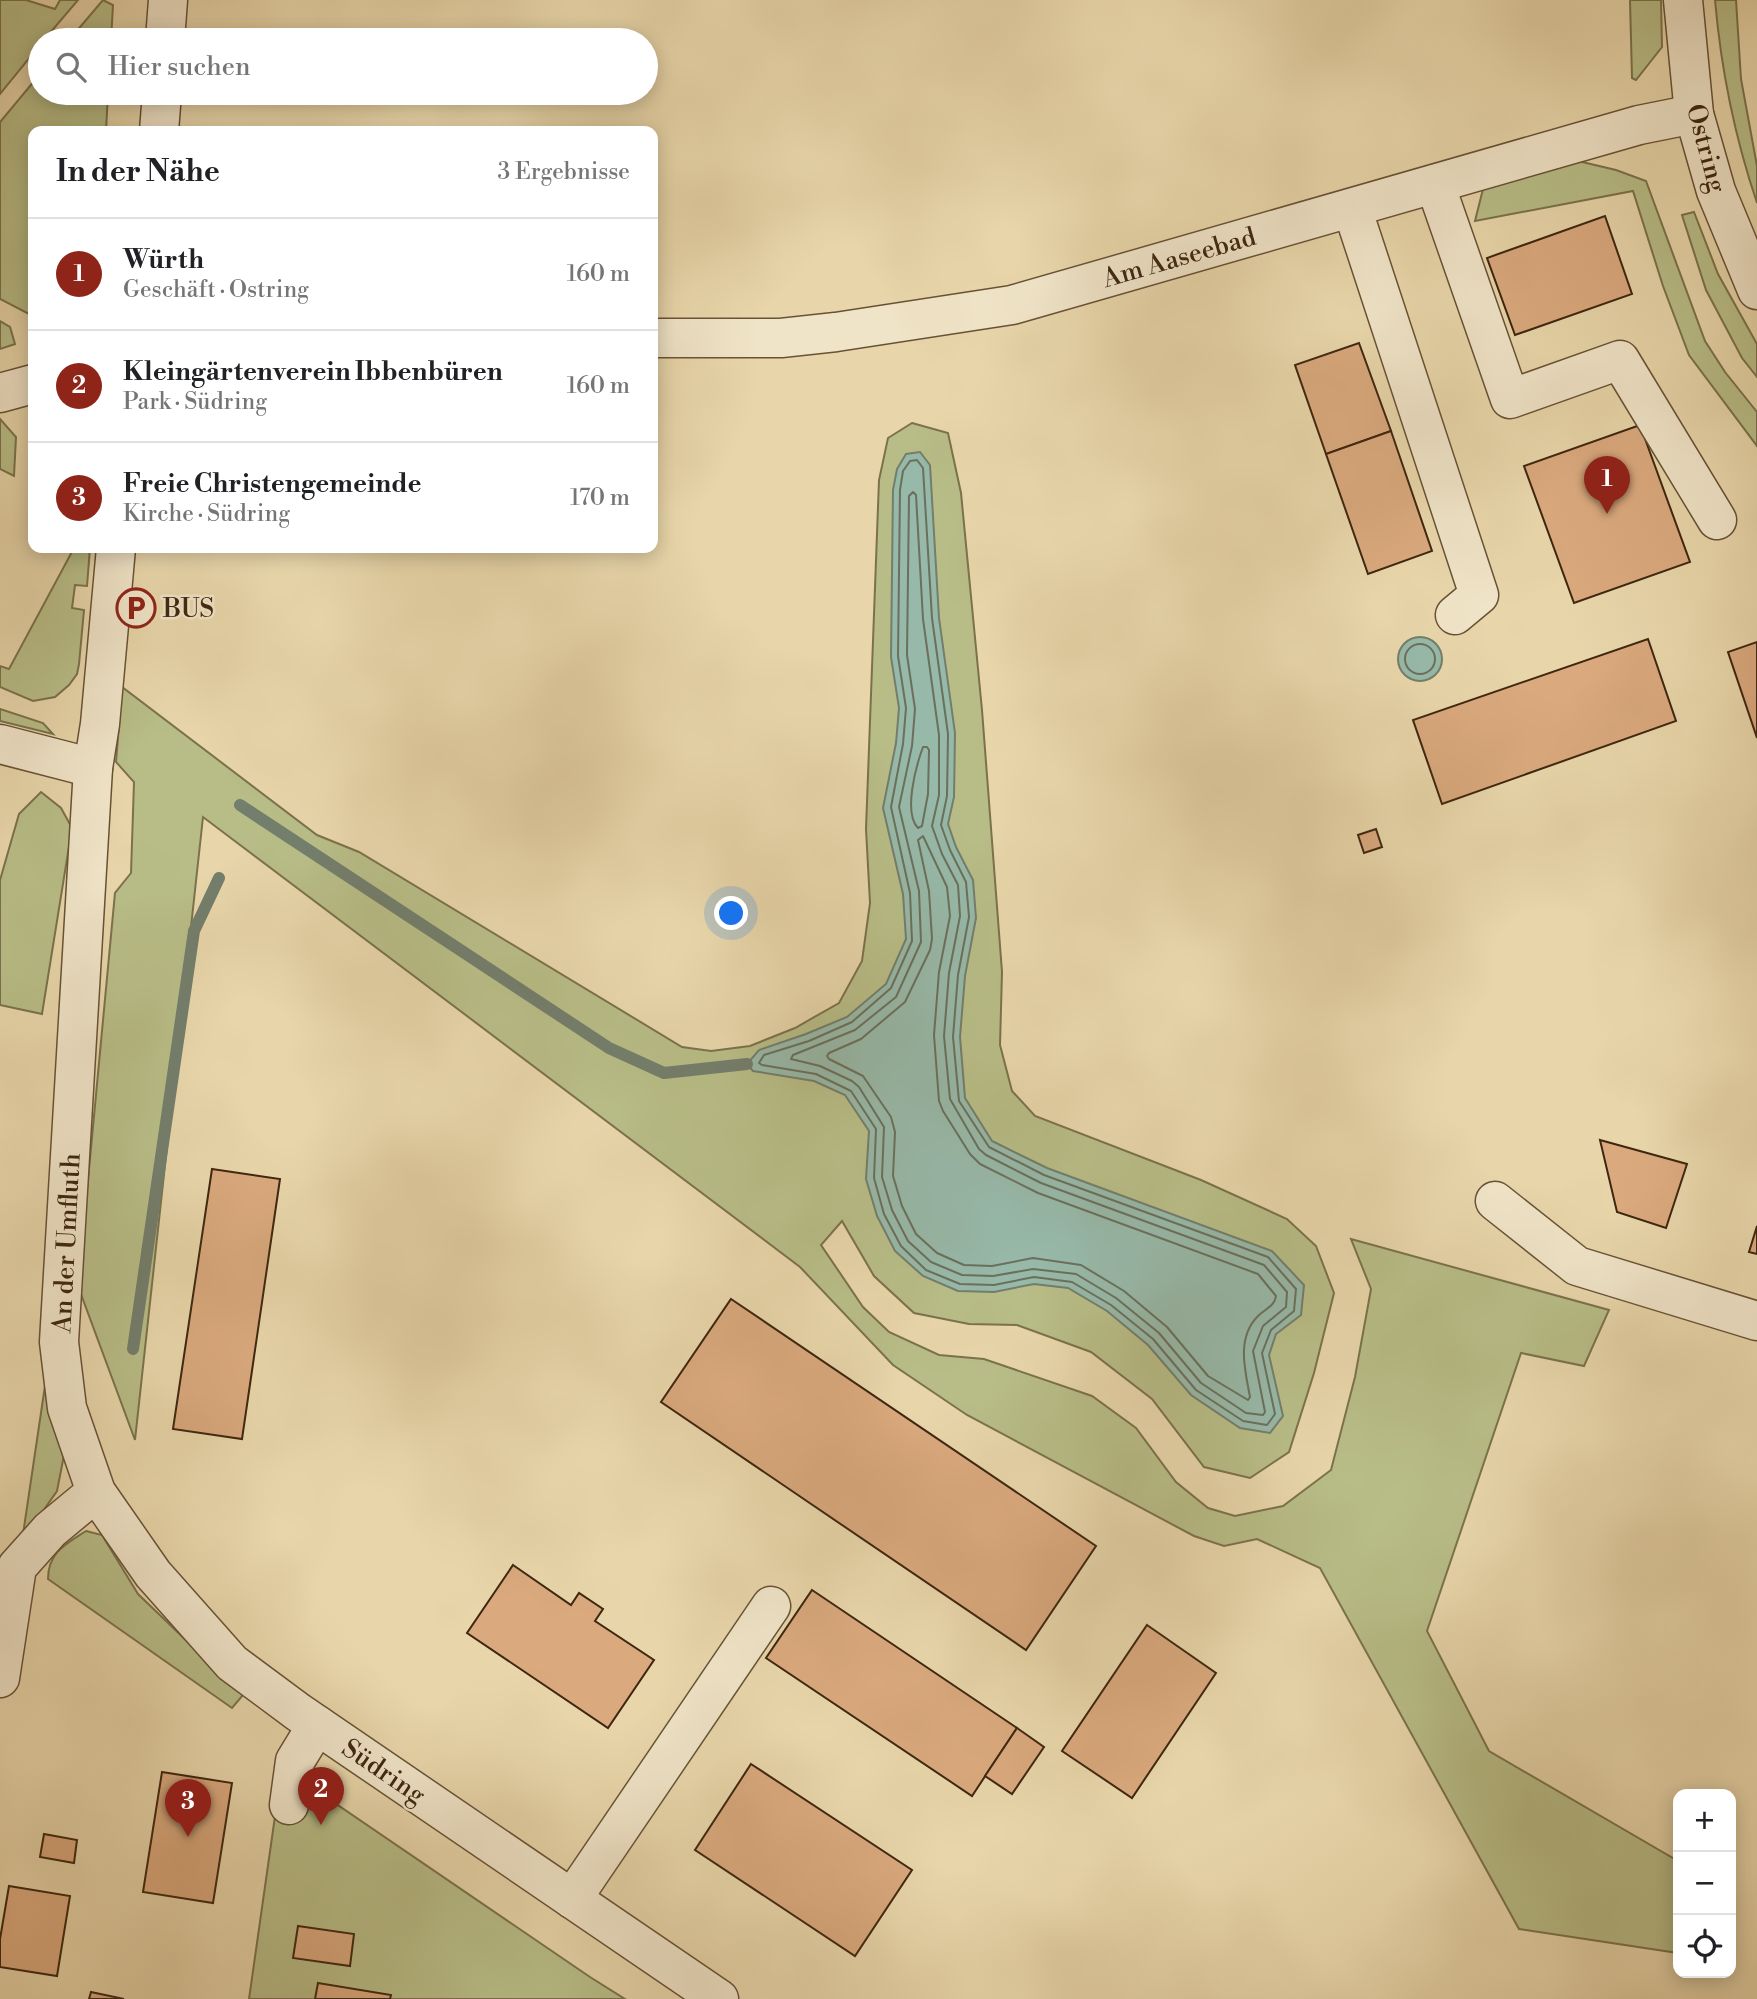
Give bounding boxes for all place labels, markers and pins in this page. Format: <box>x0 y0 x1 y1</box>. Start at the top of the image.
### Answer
pin: 1 <box>1584 456 1630 514</box>
parking icon: BUS <box>115 587 157 629</box>
place label: BUS <box>162 593 214 625</box>
pin: 2 <box>298 1767 344 1825</box>
pin: 3 <box>165 1779 211 1837</box>

